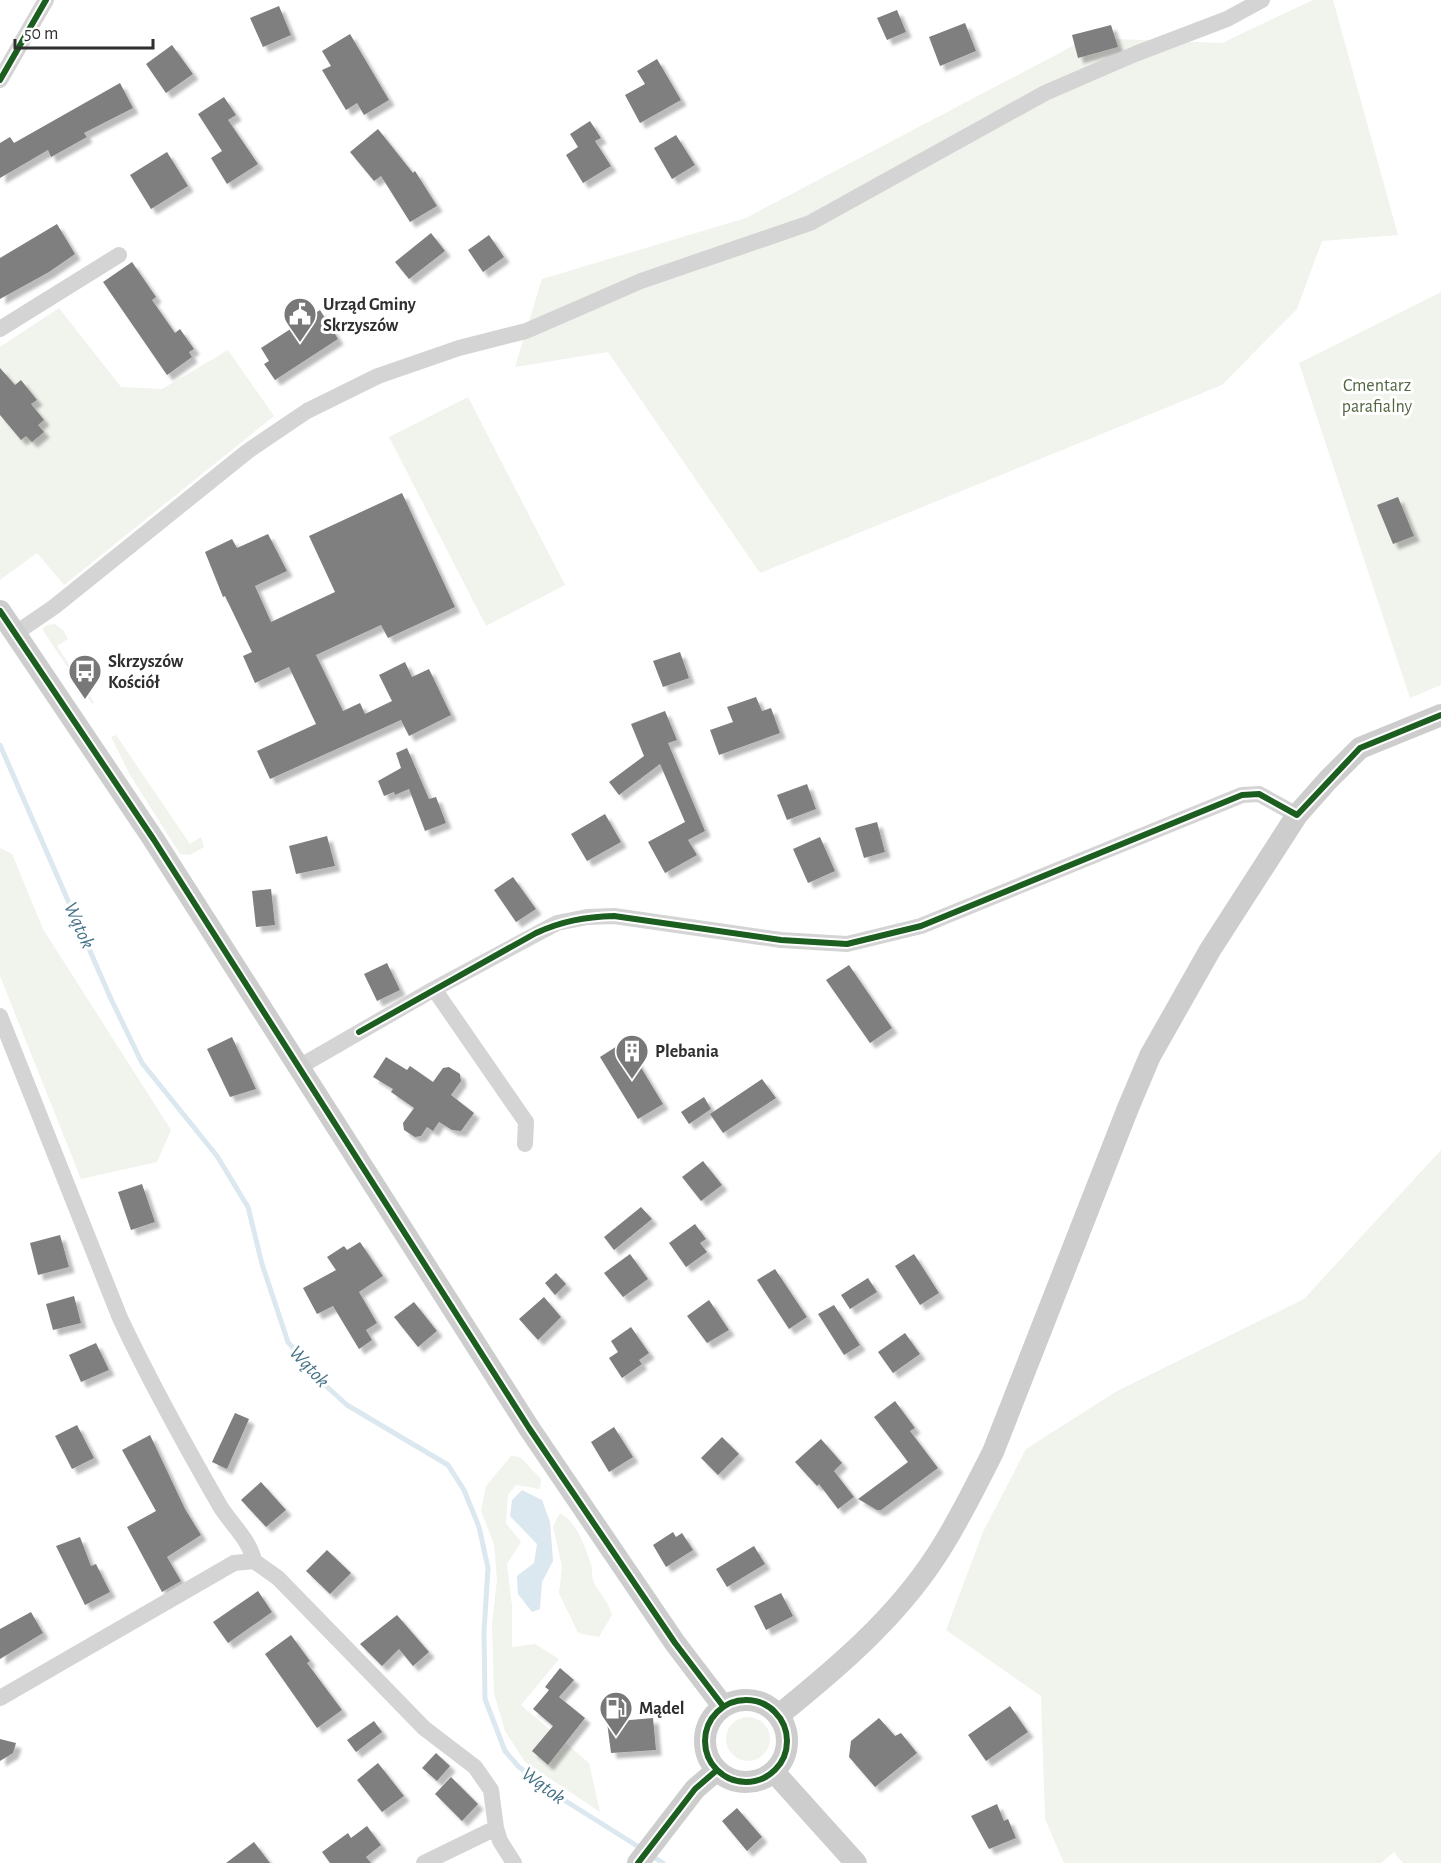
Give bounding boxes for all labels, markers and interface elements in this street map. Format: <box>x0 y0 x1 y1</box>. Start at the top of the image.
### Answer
scale bar <box>15 12 153 50</box>
text: 50 m <box>24 25 58 43</box>
public building icon: Urząd Gminy Skrzyszów <box>282 296 318 343</box>
place label: Urząd Gminy Skrzyszów <box>323 296 417 335</box>
park label: Cmentarz parafialny <box>1342 377 1413 416</box>
bus stop icon: Skrzyszów Kościół <box>67 653 103 700</box>
place label: Skrzyszów Kościół <box>108 653 184 692</box>
water label: Wątok <box>60 899 98 952</box>
building icon: Plebania <box>614 1033 650 1080</box>
place label: Plebania <box>655 1043 719 1061</box>
water label: Wątok <box>285 1342 333 1391</box>
fuel station icon: Mądel <box>598 1690 634 1737</box>
place label: Mądel <box>639 1700 684 1718</box>
water label: Wątok <box>518 1763 569 1808</box>

